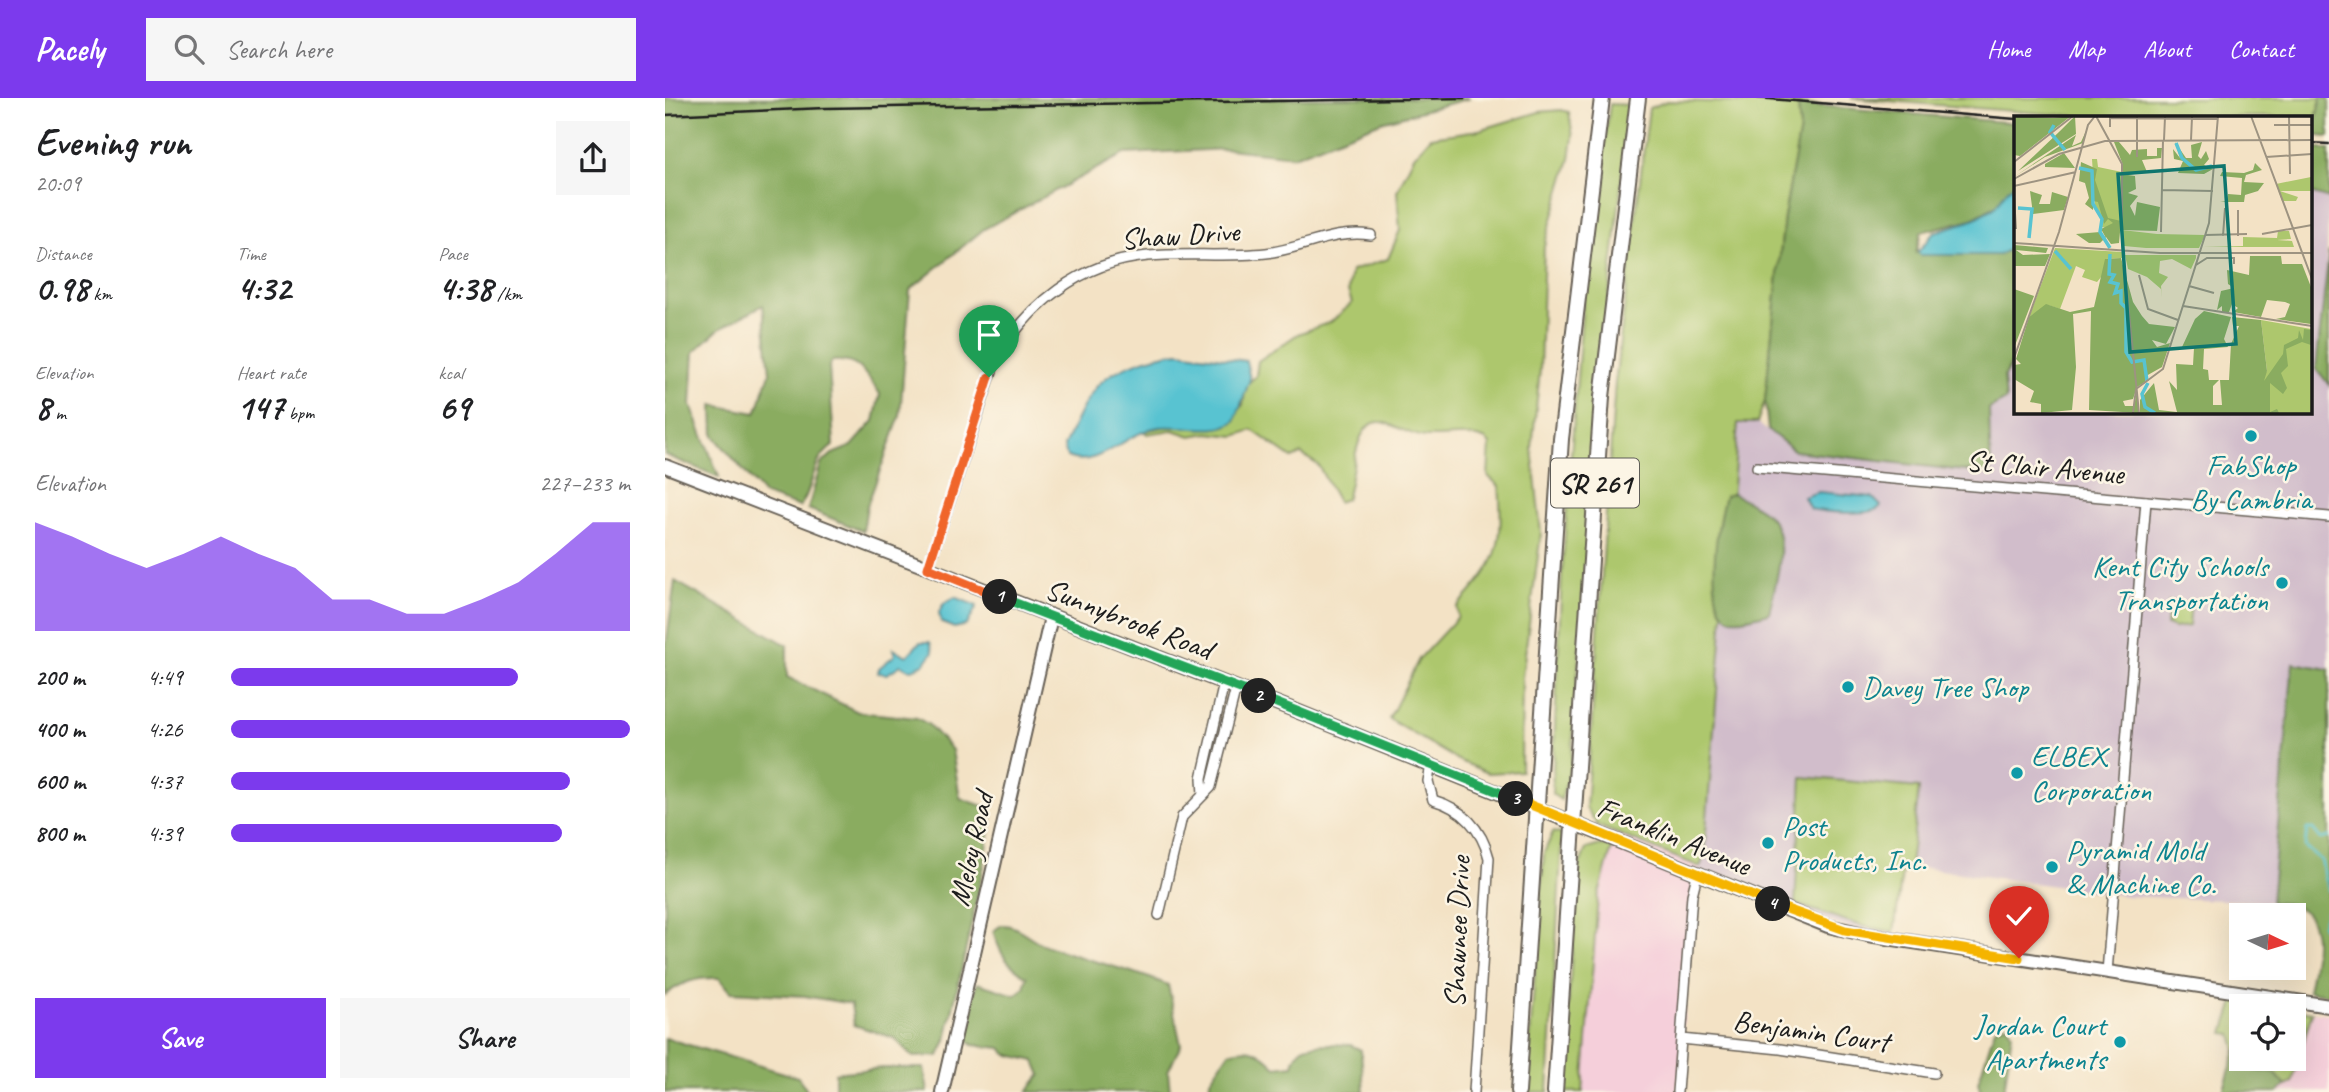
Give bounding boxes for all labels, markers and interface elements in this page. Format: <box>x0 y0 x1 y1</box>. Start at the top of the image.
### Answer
search box <box>146 18 636 81</box>
text: Pacely <box>35 28 104 70</box>
icon: search <box>170 30 208 68</box>
text: Search here <box>226 33 332 66</box>
text: Home <box>1987 34 2030 64</box>
text: Map <box>2068 34 2105 64</box>
text: About <box>2143 34 2191 64</box>
text: Contact <box>2229 34 2294 64</box>
inset map <box>2014 116 2311 413</box>
text: Evening run <box>35 119 191 166</box>
button: share <box>556 121 630 195</box>
text: 20:09 <box>35 169 81 198</box>
street label: Shaw Drive <box>1120 212 1243 258</box>
text: Distance <box>35 242 92 266</box>
text: Time <box>237 242 266 266</box>
text: Pace <box>438 242 468 266</box>
text: 0.98 <box>35 266 89 311</box>
text: 4:32 <box>237 266 291 311</box>
text: 4:38 <box>438 266 493 311</box>
text: km <box>89 282 112 306</box>
text: /km <box>493 282 522 306</box>
pin <box>959 305 1019 377</box>
icon: arrive <box>970 316 1008 354</box>
text: Elevation <box>35 361 93 385</box>
text: Heart rate <box>237 361 306 385</box>
text: kcal <box>438 361 463 385</box>
text: 8 <box>35 385 51 430</box>
text: 147 <box>237 385 284 430</box>
text: 69 <box>438 385 470 430</box>
text: m <box>51 401 66 425</box>
text: bpm <box>284 401 314 425</box>
marker: FabShop By Cambria <box>2243 428 2259 444</box>
street label: St Clair Avenue <box>1965 441 2127 493</box>
place label: FabShop By Cambria <box>2191 446 2314 518</box>
road number: SR 261 <box>1551 458 1639 508</box>
text: Elevation <box>35 469 106 498</box>
text: 227–233 m <box>539 469 630 498</box>
place label: Kent City Schools Transportation <box>2092 547 2271 619</box>
street label: Sunnybrook Road <box>1040 570 1222 670</box>
marker: Kent City Schools Transportation <box>2274 575 2290 591</box>
pin: 1 <box>983 580 1017 614</box>
text: 1 <box>995 584 1004 608</box>
text: 200 m <box>35 663 85 692</box>
text: 4:49 <box>147 663 183 692</box>
place label: Davey Tree Shop <box>1862 668 2030 706</box>
pin: 2 <box>1241 678 1277 714</box>
marker: Davey Tree Shop <box>1840 679 1856 695</box>
text: 2 <box>1254 683 1263 707</box>
text: 400 m <box>35 715 85 744</box>
text: 4:26 <box>147 715 183 744</box>
place label: ELBEX Corporation <box>2031 737 2152 809</box>
marker: ELBEX Corporation <box>2009 765 2025 781</box>
text: 600 m <box>35 767 85 796</box>
text: 4:37 <box>147 767 183 796</box>
pin: 3 <box>1499 782 1533 816</box>
street label: Meloy Road <box>940 784 1003 909</box>
text: 3 <box>1511 786 1520 810</box>
street label: Franklin Avenue <box>1592 788 1758 885</box>
place label: Post Products, Inc. <box>1782 807 1926 879</box>
text: 800 m <box>35 819 85 848</box>
text: 4:39 <box>147 819 183 848</box>
place label: Pyramid Mold & Machine Co. <box>2066 831 2216 903</box>
marker: Post Products, Inc. <box>1760 835 1776 851</box>
street label: Shawnee Drive <box>1435 853 1479 1009</box>
marker: Pyramid Mold & Machine Co. <box>2044 859 2060 875</box>
pin: 4 <box>1755 886 1791 922</box>
pin <box>1989 886 2049 958</box>
text: 4 <box>1768 891 1777 915</box>
icon: check <box>2000 897 2038 935</box>
north arrow <box>2229 903 2307 980</box>
map controls <box>2229 903 2306 1071</box>
button: locate <box>2229 994 2306 1071</box>
button: Save <box>35 998 326 1078</box>
button: Share <box>340 998 630 1078</box>
street label: Benjamin Court <box>1731 1001 1895 1061</box>
place label: Jordan Court Apartments <box>1973 1006 2109 1078</box>
marker: Jordan Court Apartments <box>2112 1034 2128 1050</box>

